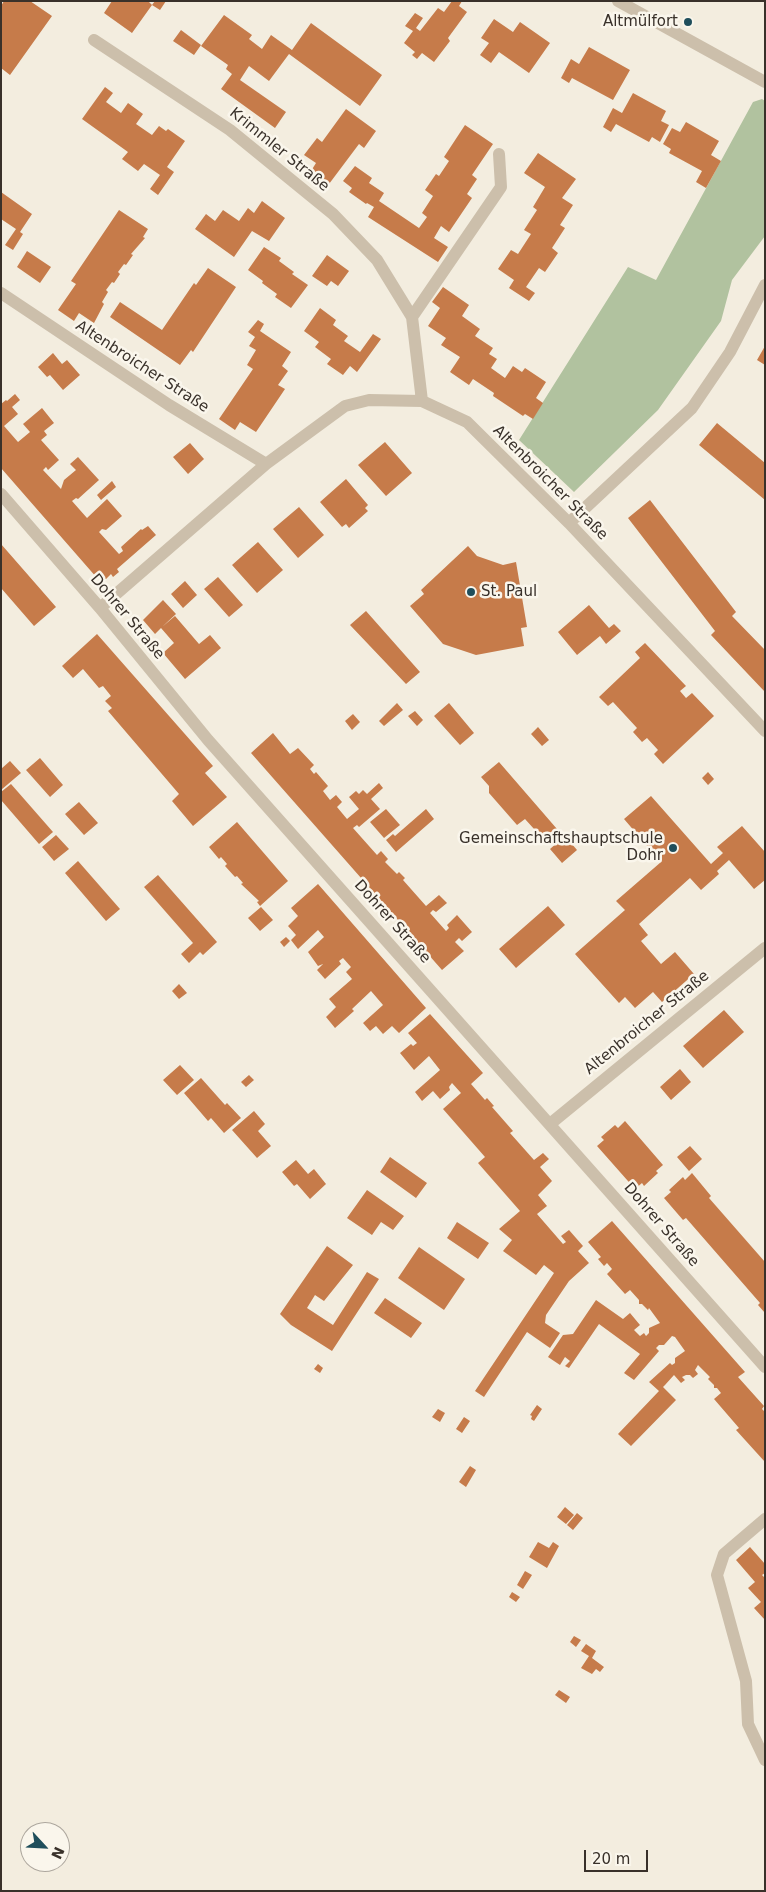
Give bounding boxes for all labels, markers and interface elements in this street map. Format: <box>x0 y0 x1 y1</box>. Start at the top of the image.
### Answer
place label: Altmülfort <box>603 13 678 31</box>
marker: Altmülfort <box>682 16 694 28</box>
street label: Krimmler Straße <box>225 104 333 196</box>
street label: Altenbroicher Straße <box>72 317 212 417</box>
street label: Altenbroicher Straße <box>489 422 611 544</box>
street label: Dohrer Straße <box>86 571 168 663</box>
place label: St. Paul <box>481 583 537 601</box>
marker: St. Paul <box>465 586 477 598</box>
place label: Gemeinschaftshauptschule Dohr <box>459 830 663 865</box>
marker: Gemeinschaftshauptschule Dohr <box>667 842 679 854</box>
street label: Dohrer Straße <box>350 877 434 967</box>
street label: Altenbroicher Straße <box>581 967 713 1079</box>
street label: Dohrer Straße <box>620 1179 702 1271</box>
north arrow <box>20 1822 70 1872</box>
scale bar <box>586 1840 650 1872</box>
text: N <box>48 1844 67 1862</box>
text: 20 m <box>592 1850 630 1868</box>

